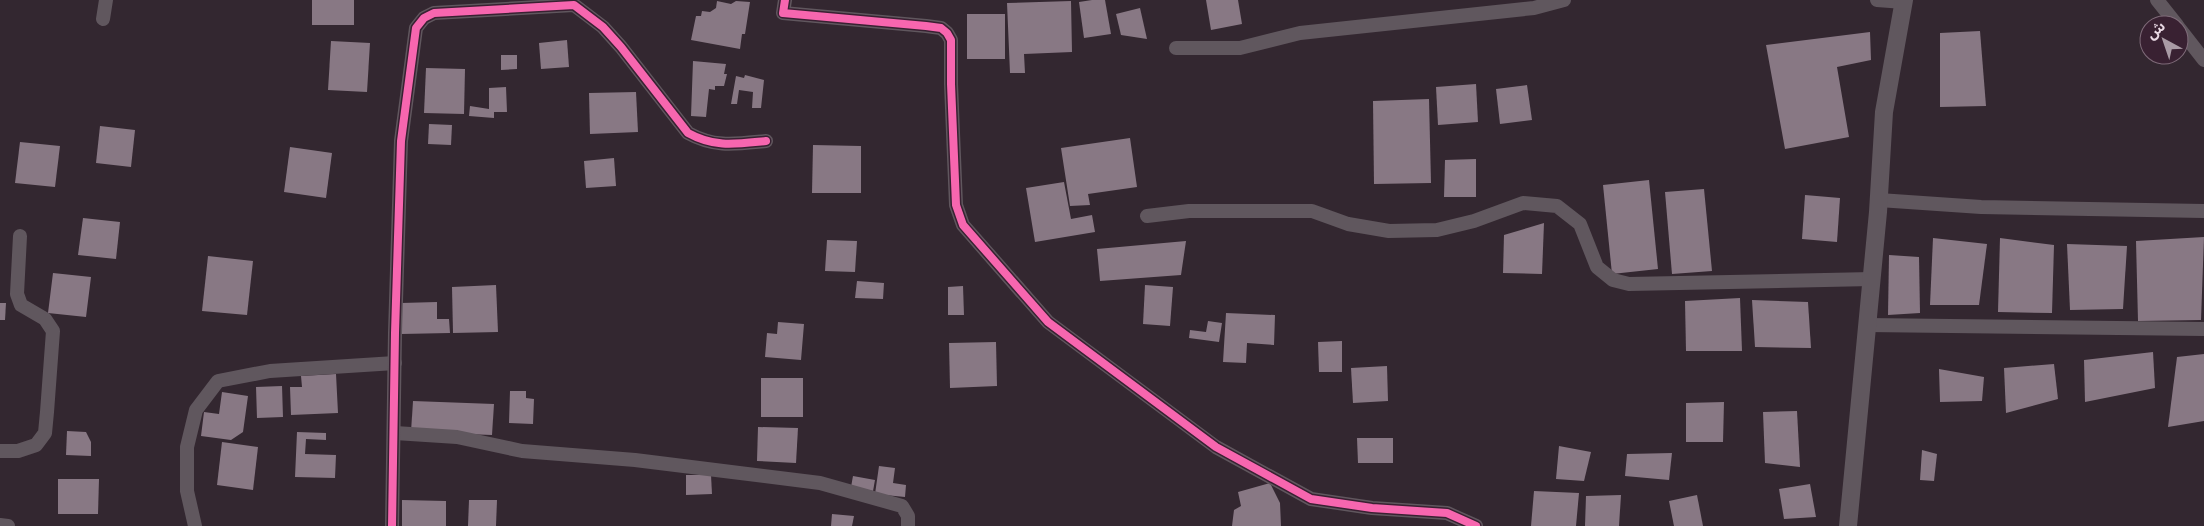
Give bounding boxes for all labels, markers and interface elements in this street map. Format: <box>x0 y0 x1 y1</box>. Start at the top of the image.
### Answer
north arrow <box>2139 15 2189 65</box>
text: ش <box>2143 17 2169 43</box>

